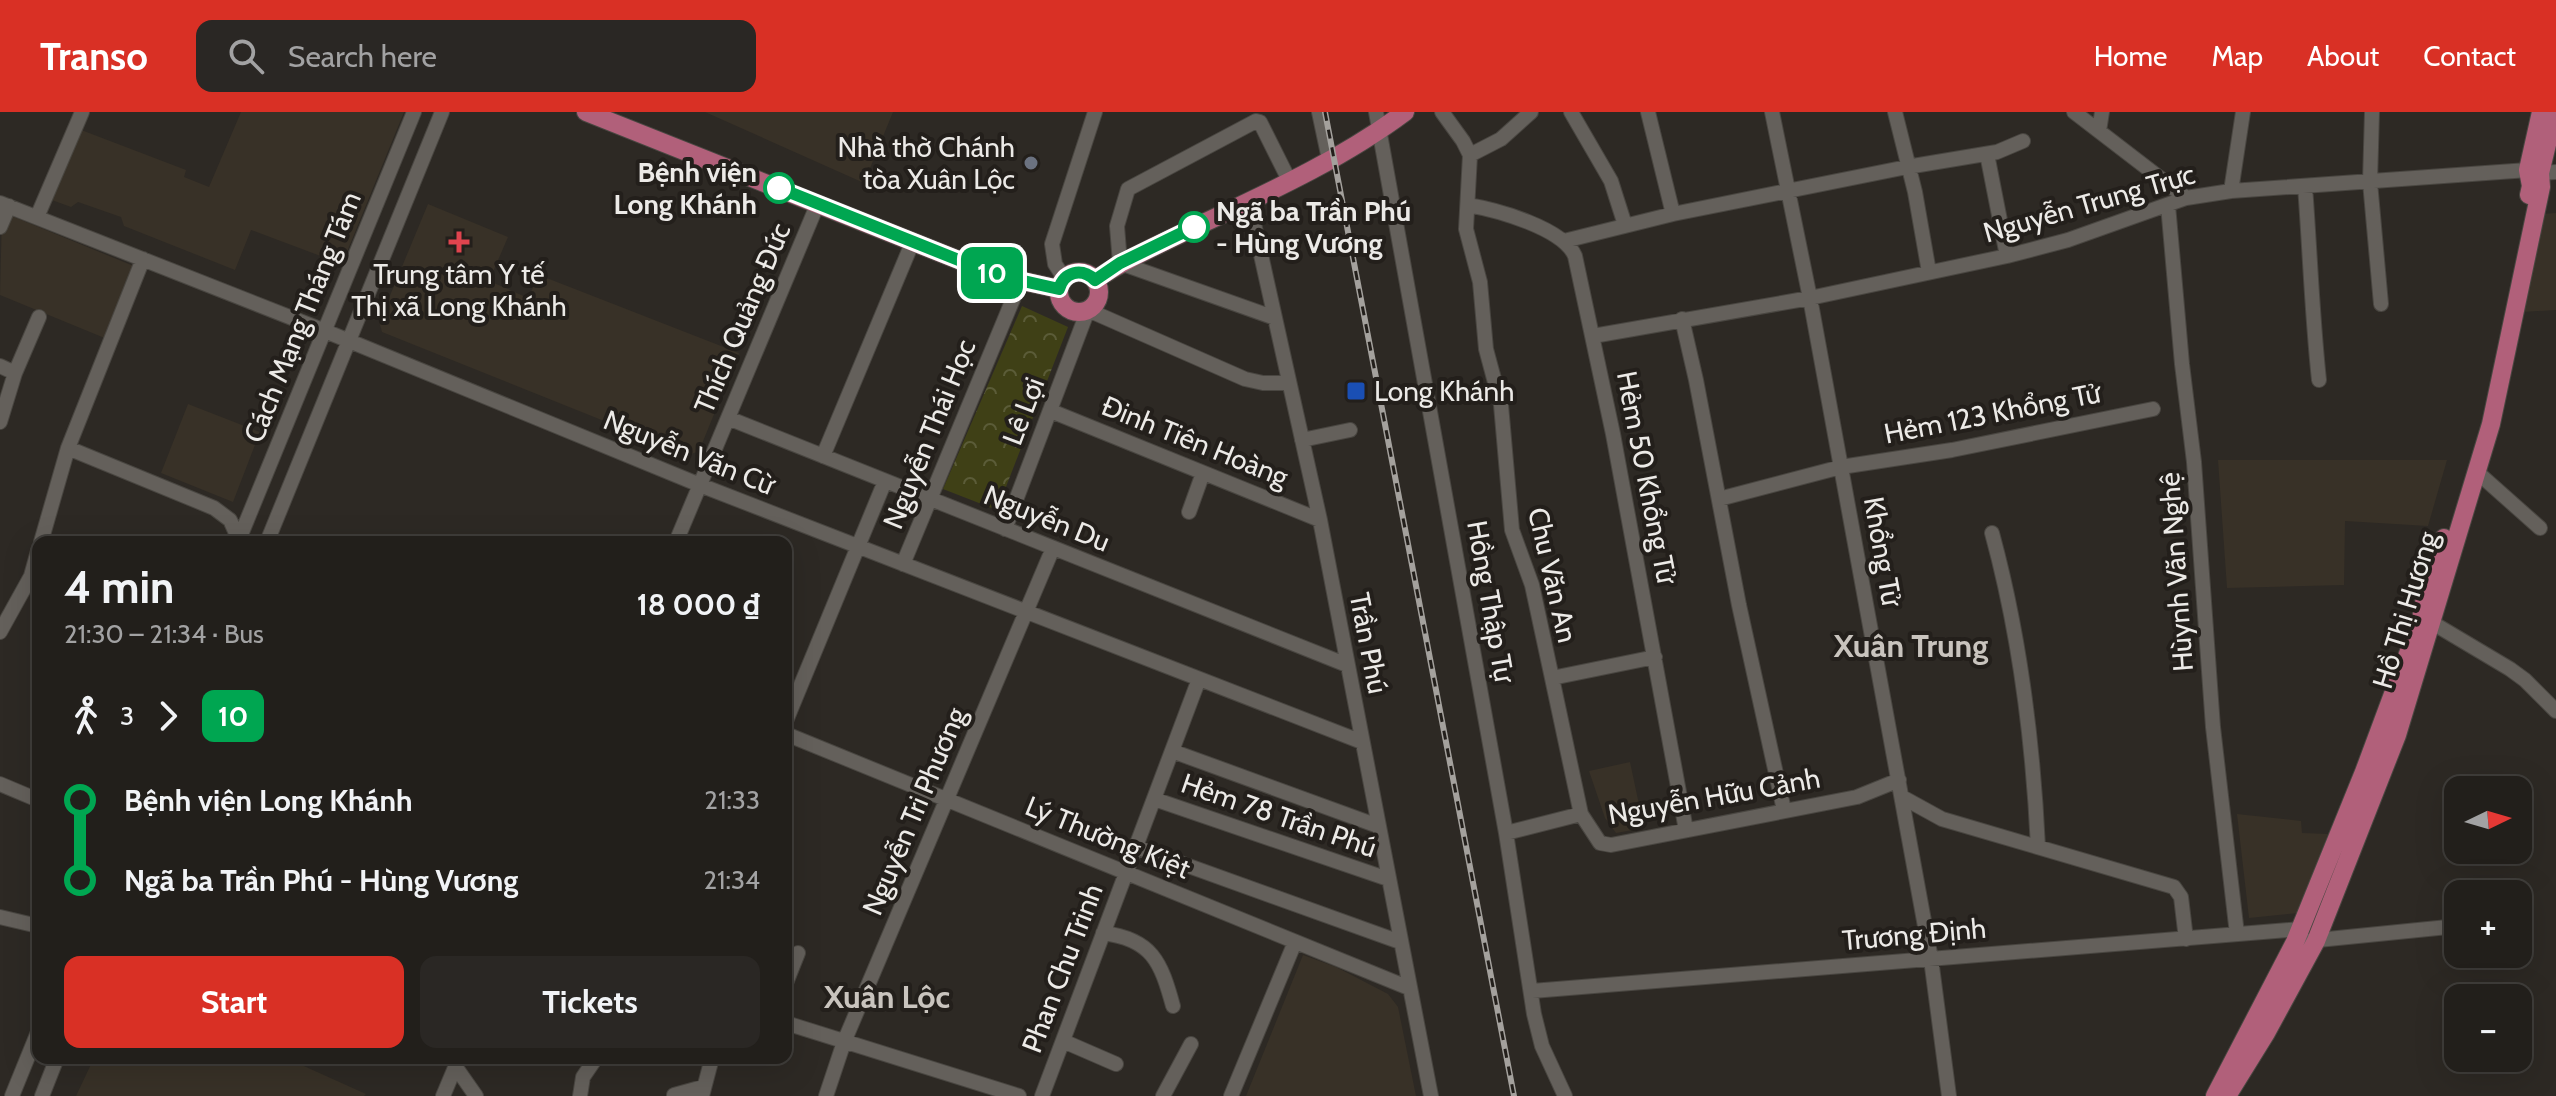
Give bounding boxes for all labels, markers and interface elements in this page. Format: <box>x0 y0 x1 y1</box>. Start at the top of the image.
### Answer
search box <box>196 20 756 92</box>
text: Transo <box>40 33 148 80</box>
icon: search <box>224 34 268 78</box>
text: Search here <box>288 38 437 75</box>
text: Home <box>2094 39 2167 73</box>
text: Map <box>2211 39 2263 73</box>
text: About <box>2307 39 2379 73</box>
text: Contact <box>2423 39 2516 73</box>
place label: Nhà thờ Chánh tòa Xuân Lộc <box>838 130 1015 196</box>
marker: Nhà thờ Chánh tòa Xuân Lộc <box>1022 154 1040 172</box>
place label: Bệnh viện Long Khánh <box>614 155 757 221</box>
street label: Nguyễn Trung Trực <box>1979 157 2199 249</box>
marker: Bệnh viện Long Khánh <box>764 173 794 203</box>
street label: Cách Mạng Tháng Tám <box>236 187 368 447</box>
place label: Ngã ba Trần Phú - Hùng Vương <box>1216 194 1411 260</box>
marker: Ngã ba Trần Phú - Hùng Vương <box>1179 212 1209 242</box>
street label: Thích Quảng Đức <box>687 218 797 418</box>
marker: Trung tâm Y tế Thị xã Long Khánh <box>448 231 470 253</box>
line badge: 10 <box>956 247 1028 299</box>
text: 10 <box>977 256 1007 290</box>
place label: Trung tâm Y tế Thị xã Long Khánh <box>351 257 567 323</box>
street label: Nguyễn Thái Học <box>876 334 982 534</box>
street label: Hẻm 50 Khổng Tử <box>1610 368 1685 588</box>
street label: Lê Lợi <box>995 372 1051 450</box>
place label: Long Khánh <box>1374 374 1514 408</box>
street label: Hẻm 123 Khổng Tử <box>1881 375 2105 451</box>
marker: Long Khánh <box>1345 380 1367 402</box>
street label: Đinh Tiên Hoàng <box>1097 388 1294 494</box>
street label: Nguyễn Văn Cừ <box>599 402 781 503</box>
street label: Hùynh Văn Nghệ <box>2152 471 2200 673</box>
street label: Nguyễn Du <box>979 477 1115 559</box>
street label: Khổng Tử <box>1857 494 1910 610</box>
street label: Chu Văn An <box>1521 504 1585 646</box>
street label: Hồng Thập Tự <box>1460 518 1522 687</box>
street label: Hồ Thị Hương <box>2365 526 2445 693</box>
text: 4 min <box>64 561 174 614</box>
text: 18 000 ₫ <box>637 586 760 623</box>
street label: Trần Phú <box>1343 590 1395 696</box>
text: 21:30 – 21:34 · Bus <box>64 618 264 650</box>
district label: Xuân Trung <box>1833 626 1988 665</box>
icon: walk <box>64 694 108 738</box>
icon: forward <box>146 694 190 738</box>
text: 10 <box>218 699 248 733</box>
text: 3 <box>120 700 134 732</box>
street label: Nguyễn Tri Phương <box>855 701 973 920</box>
street label: Nguyễn Hữu Cảnh <box>1605 761 1823 831</box>
street label: Hẻm 78 Trần Phú <box>1177 766 1381 864</box>
north arrow <box>2444 776 2532 864</box>
map controls <box>2444 776 2532 1072</box>
text: Bệnh viện Long Khánh <box>124 782 413 819</box>
text: 21:33 <box>704 784 760 816</box>
street label: Lý Thường Kiệt <box>1021 789 1195 885</box>
text: Ngã ba Trần Phú - Hùng Vương <box>124 862 518 899</box>
text: 21:34 <box>703 864 760 896</box>
street label: Phan Chu Trinh <box>1014 879 1110 1057</box>
button: + <box>2444 880 2532 968</box>
street label: Trương Định <box>1841 911 1987 957</box>
button: Start <box>64 956 404 1048</box>
button: Tickets <box>420 956 760 1048</box>
district label: Xuân Lộc <box>823 977 950 1016</box>
button: − <box>2444 984 2532 1072</box>

